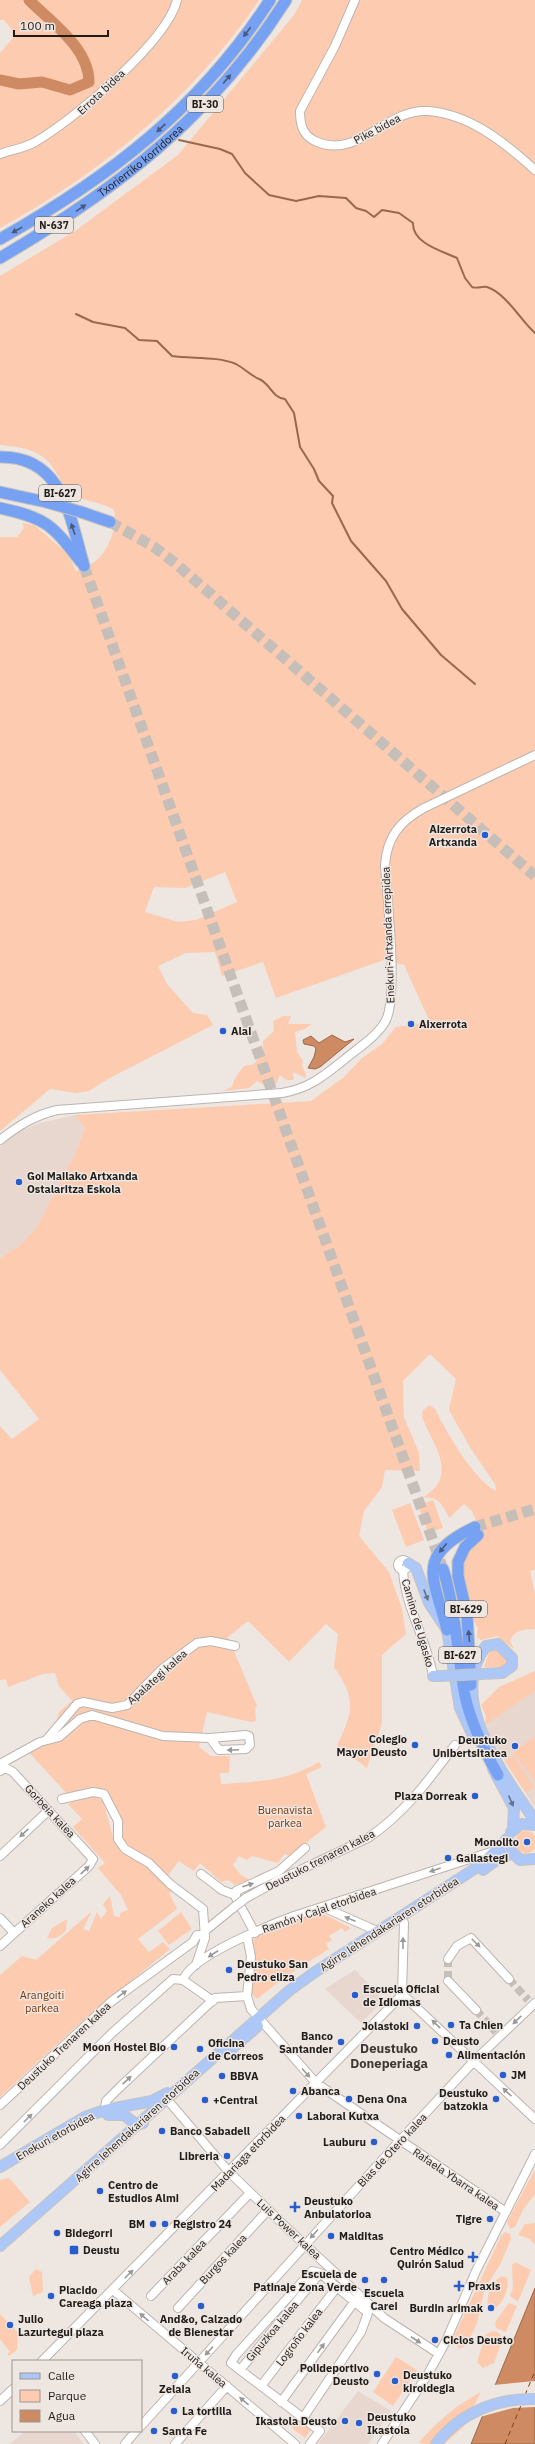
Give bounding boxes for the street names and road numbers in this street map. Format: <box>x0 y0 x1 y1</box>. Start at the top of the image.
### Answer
street label: Errota bidea <box>74 66 128 118</box>
road number: BI-30 <box>187 96 223 112</box>
street label: Pike bidea <box>351 111 403 147</box>
street label: Txorierriko korridorea <box>95 122 186 200</box>
road number: N-637 <box>35 217 73 233</box>
road number: BI-627 <box>39 485 81 501</box>
street label: Enekuri-Artxanda errepidea <box>379 866 397 1004</box>
street label: Camino de Ugasko <box>399 1577 437 1669</box>
road number: BI-629 <box>445 1601 487 1617</box>
street label: Apalategi kalea <box>124 1646 190 1708</box>
road number: BI-627 <box>439 1647 481 1663</box>
street label: Gorbeia kalea <box>22 1781 78 1841</box>
street label: Deustuko trenaren kalea <box>263 1826 377 1894</box>
street label: Araneko kalea <box>17 1873 79 1931</box>
street label: Agirre lehendakariaren etorbidea <box>317 1874 461 1974</box>
street label: Ramón y Cajal etorbidea <box>260 1884 378 1936</box>
street label: Deustuko Trenaren kalea <box>14 1999 114 2093</box>
street label: Agirre lehendakariaren etorbidea <box>72 2065 202 2185</box>
street label: Enekuri etorbidea <box>13 2109 97 2163</box>
street label: Blas de Otero kalea <box>354 2110 430 2190</box>
street label: Madariaga etorbidea <box>208 2112 288 2194</box>
street label: Rafaela Ybarra kalea <box>410 2145 502 2213</box>
street label: Luis Power kalea <box>254 2196 324 2262</box>
street label: Burgos kalea <box>196 2231 250 2287</box>
street label: Araba kalea <box>159 2236 209 2288</box>
street label: Gipuzkoa kalea <box>243 2298 302 2364</box>
street label: Logroño kalea <box>273 2305 325 2369</box>
street label: Iruña kalea <box>178 2344 230 2390</box>

